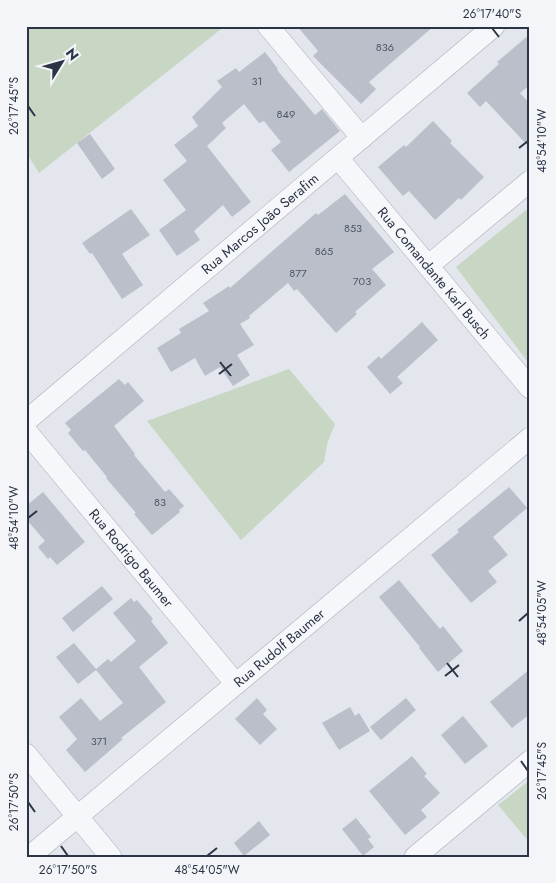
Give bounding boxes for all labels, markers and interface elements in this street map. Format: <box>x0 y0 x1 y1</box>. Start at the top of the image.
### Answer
text: 26°17'40"S <box>463 5 522 23</box>
north arrow <box>38 38 88 88</box>
house number: 836 <box>376 39 394 55</box>
text: N <box>61 44 84 65</box>
house number: 31 <box>252 73 262 89</box>
text: 26°17'45"S <box>5 77 23 135</box>
house number: 849 <box>277 106 295 122</box>
text: 48°54'10"W <box>533 109 551 173</box>
street label: Rua Marcos João Serafim <box>197 168 323 279</box>
street label: Rua Comandante Karl Busch <box>373 203 495 344</box>
house number: 853 <box>344 220 362 236</box>
house number: 865 <box>315 243 333 259</box>
house number: 877 <box>289 265 307 281</box>
house number: 703 <box>353 273 371 289</box>
text: 48°54'10"W <box>5 486 23 550</box>
house number: 83 <box>154 494 166 510</box>
street label: Rua Rodrigo Baumer <box>84 504 178 612</box>
text: 48°54'05"W <box>533 580 551 646</box>
street label: Rua Rudolf Baumer <box>229 604 329 692</box>
house number: 371 <box>91 733 107 749</box>
text: 26°17'45"S <box>533 742 551 800</box>
text: 26°17'50"S <box>5 772 23 831</box>
text: 26°17'50"S <box>39 861 98 879</box>
text: 48°54'05"W <box>174 861 240 879</box>

